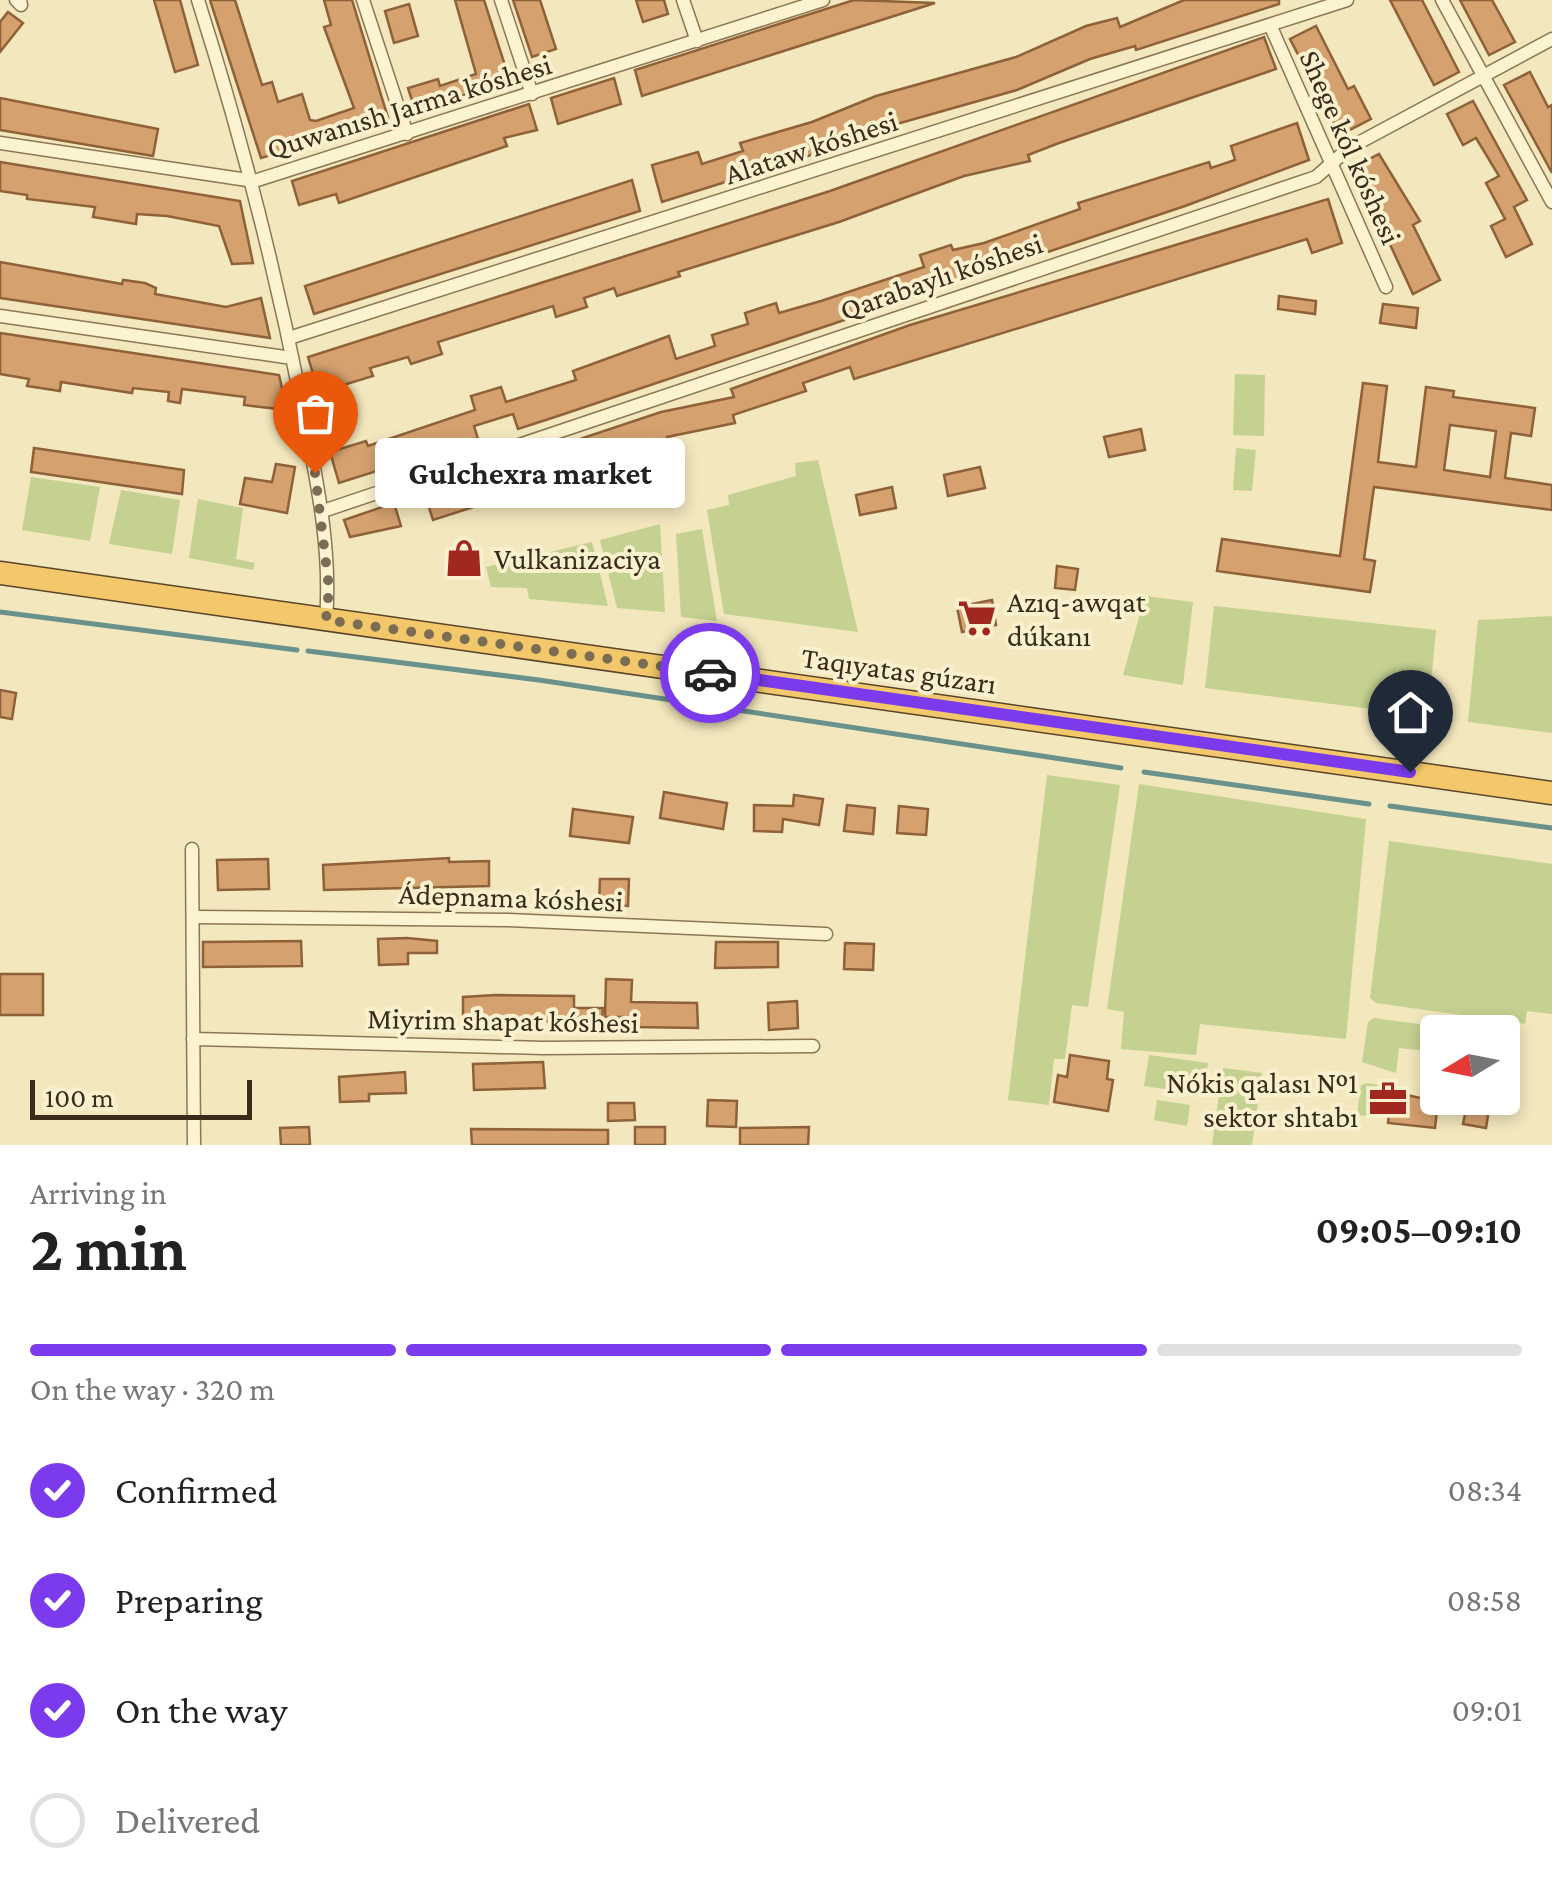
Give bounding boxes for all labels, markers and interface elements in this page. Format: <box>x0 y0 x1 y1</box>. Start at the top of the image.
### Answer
street label: Shege kól kóshesi <box>1293 45 1409 250</box>
street label: Quwanısh Jarma kóshesi <box>263 47 555 165</box>
street label: Alataw kóshesi <box>720 103 902 190</box>
street label: Qarabaylı kóshesi <box>835 226 1047 327</box>
pin <box>273 371 358 474</box>
icon: bag <box>288 386 343 441</box>
callout: Gulchexra market <box>375 438 685 508</box>
text: Gulchexra market <box>408 455 652 491</box>
shop icon: Vulkanizaciya <box>443 537 485 579</box>
place label: Vulkanizaciya <box>494 542 661 576</box>
place label: Azıq-awqat dúkanı <box>1007 585 1147 652</box>
supermarket icon: Azıq-awqat dúkanı <box>956 597 998 639</box>
courier <box>660 623 760 723</box>
street label: Taqıyatas gúzarı <box>799 640 999 701</box>
icon: car <box>683 646 738 701</box>
pin <box>1368 670 1453 773</box>
icon: home <box>1383 685 1438 740</box>
street label: Ádepnama kóshesi <box>398 877 624 918</box>
street label: Miyrim shapat kóshesi <box>367 1001 639 1040</box>
north arrow <box>1420 1015 1520 1115</box>
map controls <box>1420 1015 1520 1115</box>
place label: Nókis qalası №1 sektor shtabı <box>1166 1066 1358 1133</box>
scale bar <box>30 1075 252 1120</box>
office icon: Nókis qalası №1 sektor shtabı <box>1367 1078 1409 1120</box>
text: 100 m <box>45 1082 114 1113</box>
text: Arriving in <box>30 1175 167 1211</box>
text: 09:05–09:10 <box>1316 1209 1522 1251</box>
text: 2 min <box>30 1212 187 1284</box>
text: On the way · 320 m <box>30 1371 275 1407</box>
icon: check <box>30 1463 85 1518</box>
text: Confirmed <box>115 1469 278 1511</box>
text: 08:34 <box>1448 1472 1522 1508</box>
icon: check <box>30 1573 85 1628</box>
text: Preparing <box>115 1579 263 1621</box>
text: 08:58 <box>1447 1582 1522 1618</box>
icon: check <box>30 1683 85 1738</box>
text: On the way <box>115 1689 287 1731</box>
text: 09:01 <box>1452 1692 1522 1728</box>
text: Delivered <box>115 1799 260 1841</box>

